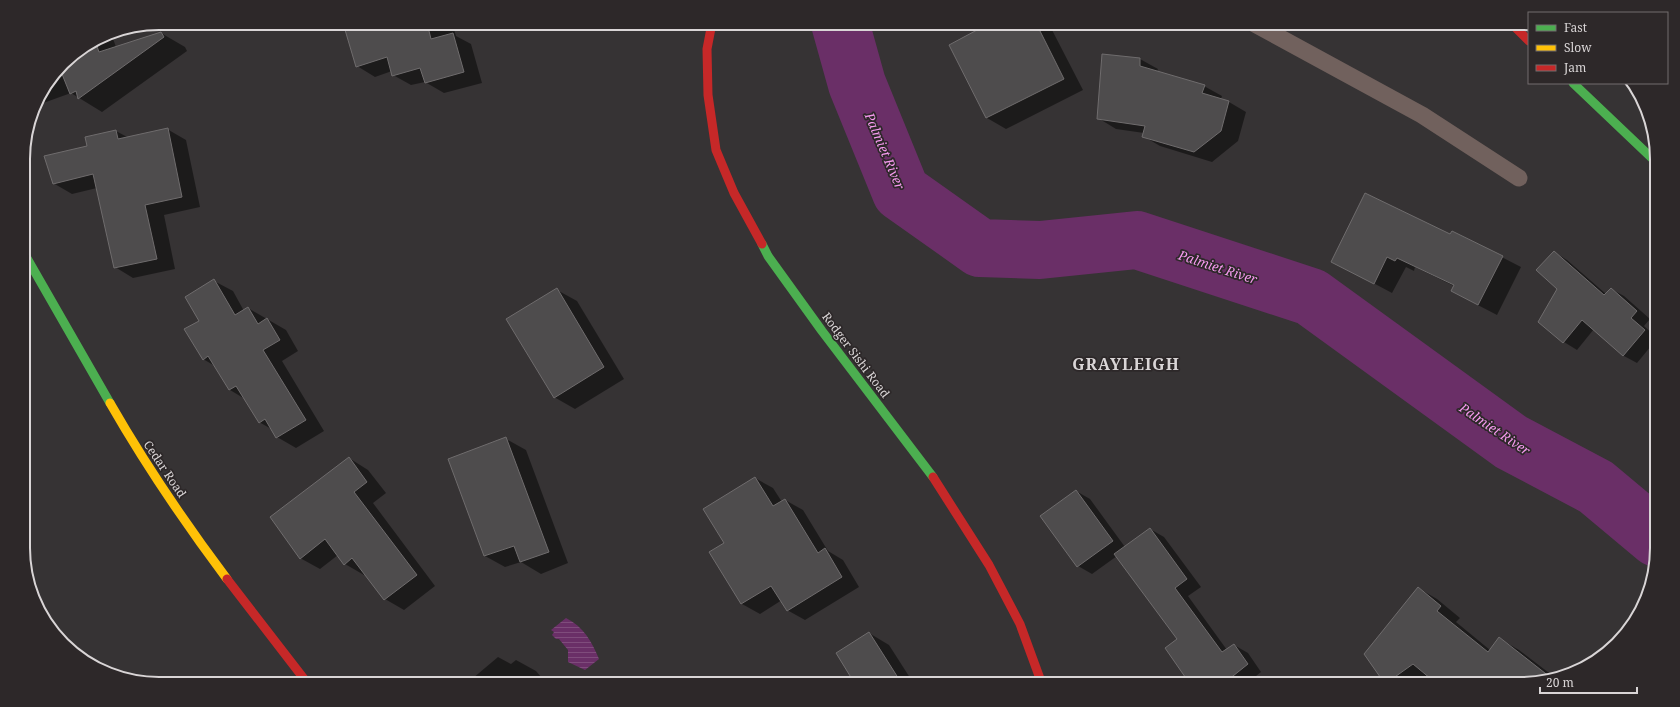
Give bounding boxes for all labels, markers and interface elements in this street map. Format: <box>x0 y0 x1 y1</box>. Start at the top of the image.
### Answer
legend <box>1528 12 1668 84</box>
text: Fast <box>1564 19 1587 36</box>
text: Slow <box>1564 39 1592 56</box>
text: Jam <box>1563 59 1586 76</box>
water label: Palmiet River <box>860 109 910 193</box>
water label: Palmiet River <box>1175 245 1261 288</box>
street label: Rodger Sishi Road <box>818 309 894 402</box>
district label: GRAYLEIGH <box>1072 353 1180 375</box>
water label: Palmiet River <box>1455 398 1535 460</box>
street label: Cedar Road <box>140 437 191 501</box>
scale bar <box>1540 669 1637 695</box>
text: 20 m <box>1546 674 1574 691</box>

